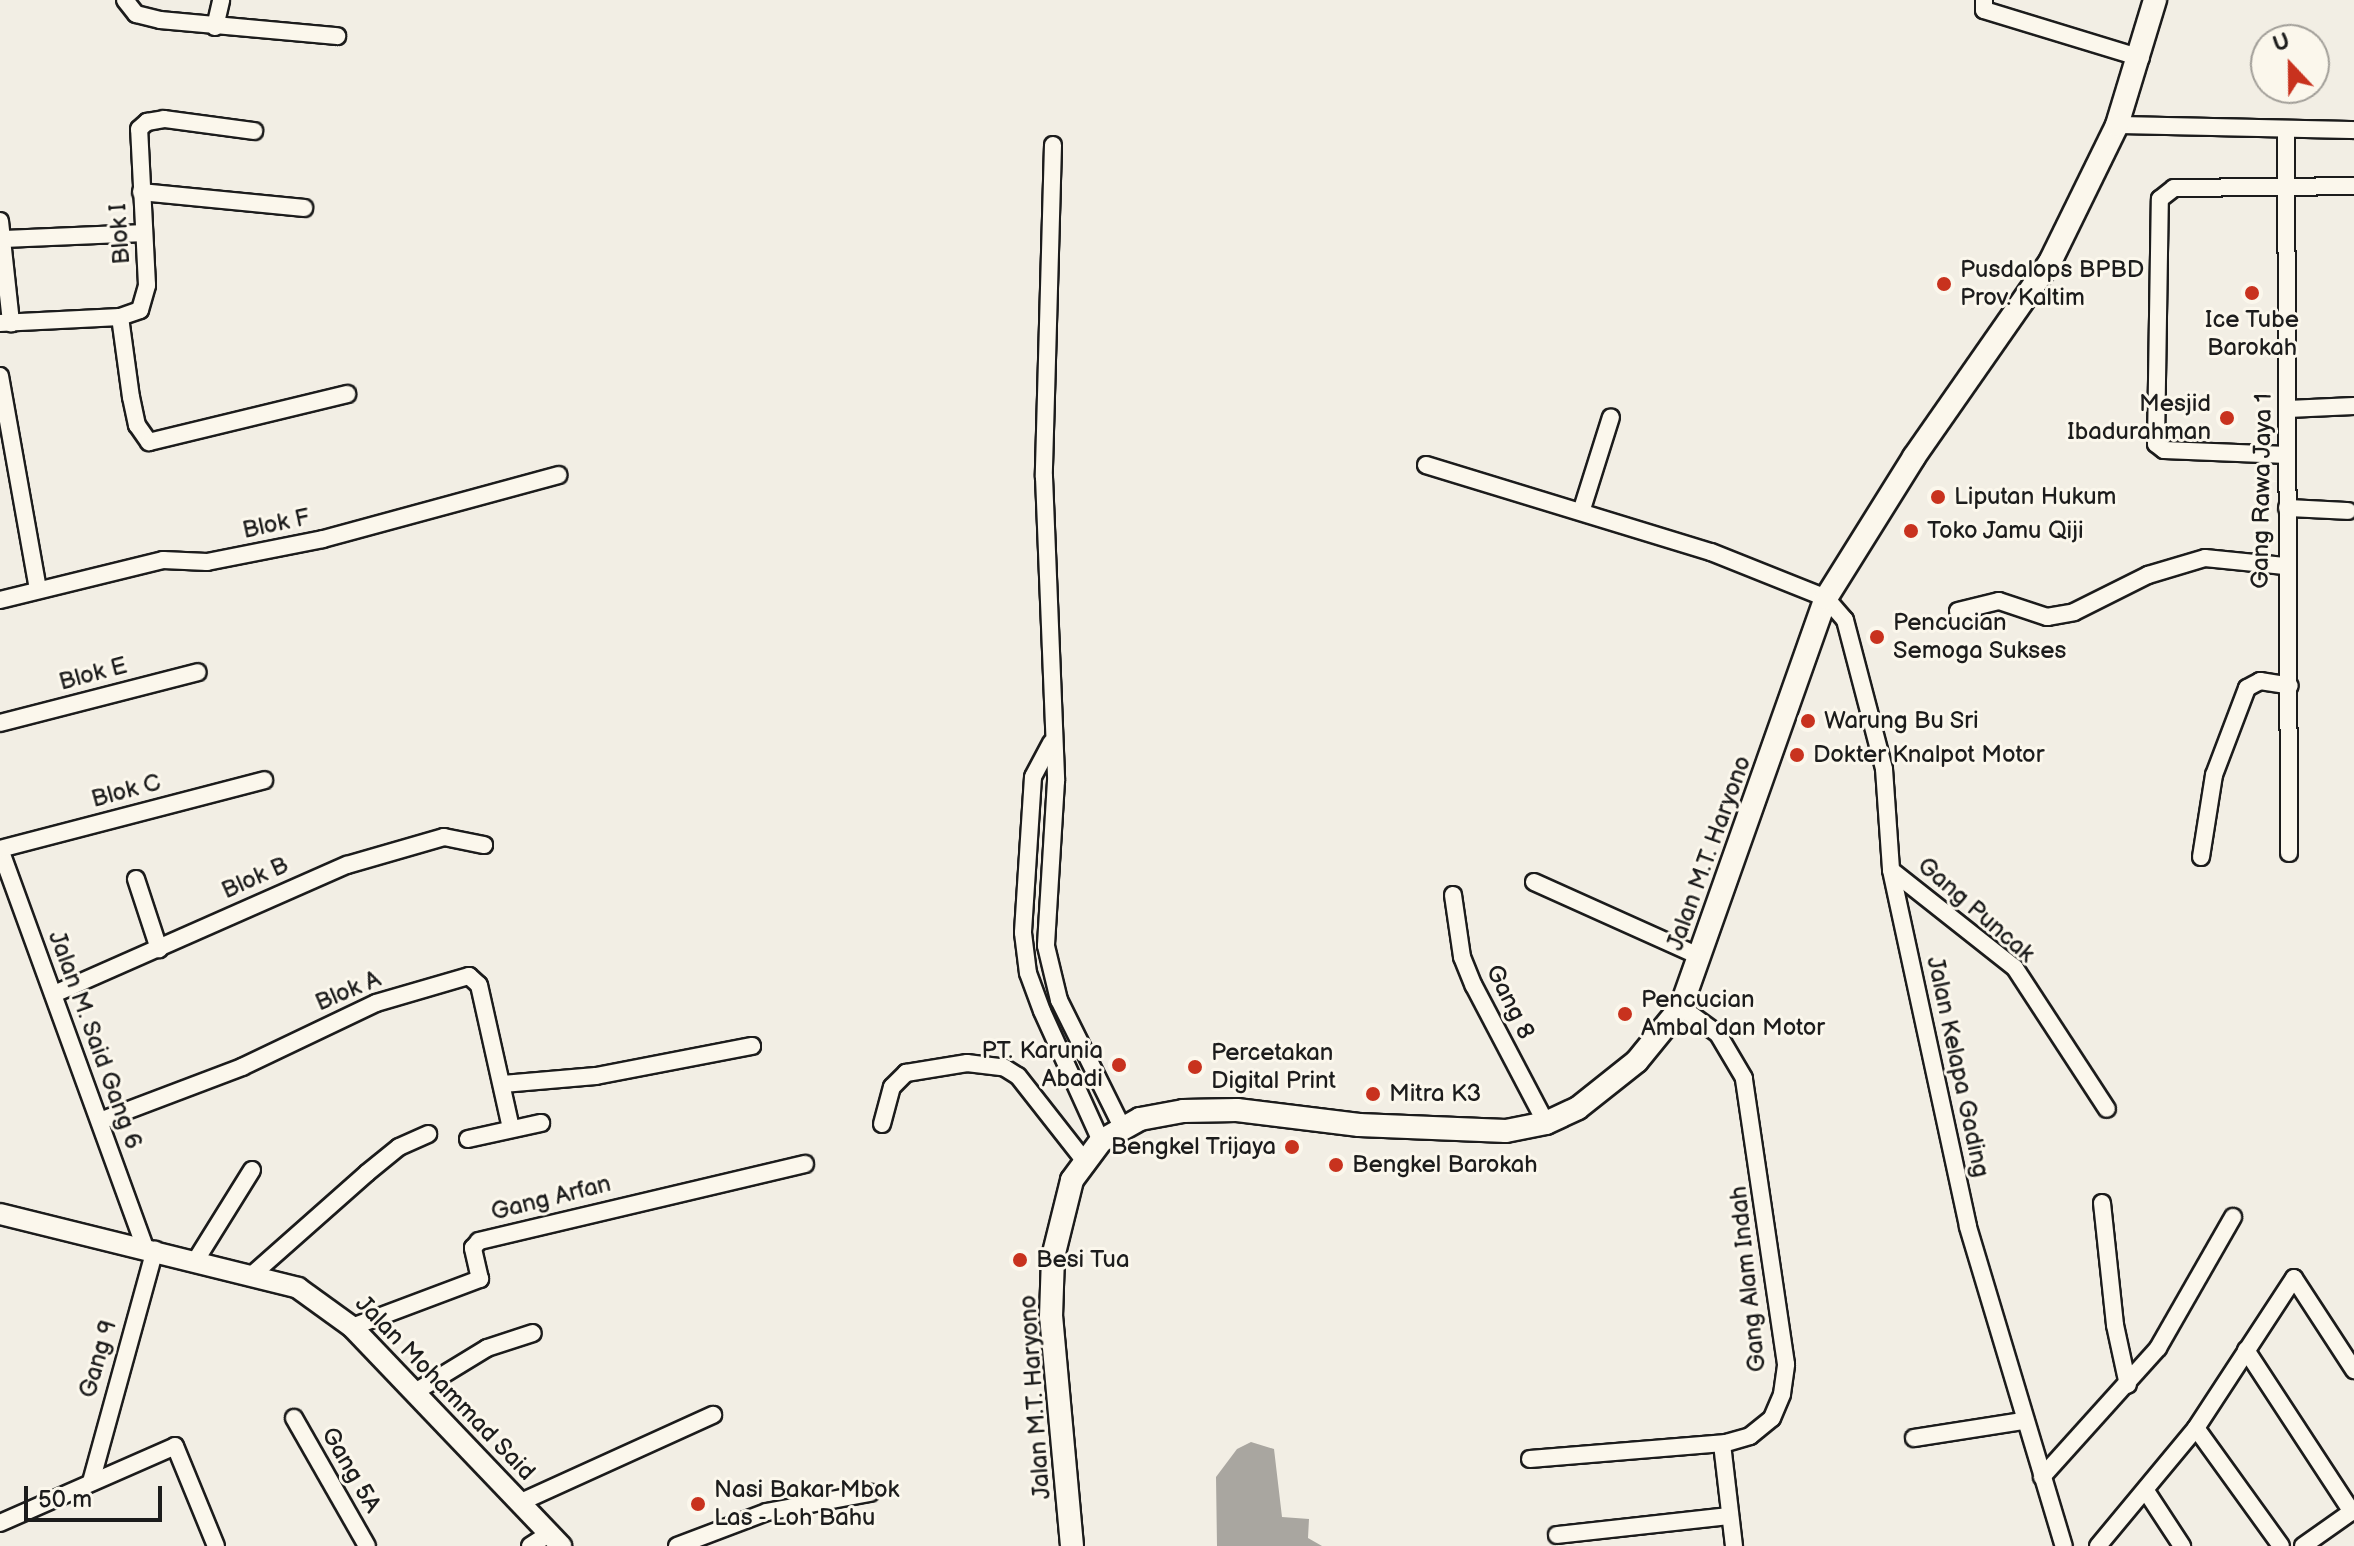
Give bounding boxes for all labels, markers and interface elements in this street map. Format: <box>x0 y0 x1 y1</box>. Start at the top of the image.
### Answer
north arrow <box>2250 24 2330 104</box>
text: U <box>2269 28 2294 59</box>
street label: Blok I <box>104 203 136 265</box>
place label: Pusdalops BPBD Prov. Kaltim <box>1960 256 2144 312</box>
marker: Pusdalops BPBD Prov. Kaltim <box>1935 275 1953 293</box>
marker: Ice Tube Barokah <box>2243 284 2261 302</box>
place label: Ice Tube Barokah <box>2205 306 2299 362</box>
place label: Mesjid Ibadurahman <box>2067 390 2211 446</box>
street label: Gang Rawa Jaya 1 <box>2246 392 2278 590</box>
marker: Mesjid Ibadurahman <box>2218 409 2236 427</box>
place label: Liputan Hukum <box>1954 483 2116 511</box>
marker: Liputan Hukum <box>1929 488 1947 506</box>
street label: Blok F <box>240 503 312 545</box>
place label: Toko Jamu Qiji <box>1927 517 2085 545</box>
marker: Toko Jamu Qiji <box>1902 522 1920 540</box>
place label: Pencucian Semoga Sukses <box>1893 609 2067 665</box>
marker: Pencucian Semoga Sukses <box>1868 628 1886 646</box>
street label: Blok E <box>56 651 130 697</box>
place label: Warung Bu Sri <box>1824 707 1979 735</box>
marker: Warung Bu Sri <box>1799 712 1817 730</box>
place label: Dokter Knalpot Motor <box>1813 741 2044 769</box>
marker: Dokter Knalpot Motor <box>1788 746 1806 764</box>
street label: Jalan M.T. Haryono <box>1660 752 1758 954</box>
street label: Blok C <box>88 768 164 814</box>
street label: Blok B <box>217 851 293 905</box>
street label: Gang Puncak <box>1912 851 2040 969</box>
street label: Jalan M. Said Gang 6 <box>42 927 148 1153</box>
street label: Jalan Kelapa Gading <box>1921 954 1995 1180</box>
street label: Gang 8 <box>1480 960 1540 1044</box>
street label: Blok A <box>311 964 385 1018</box>
place label: Pencucian Ambal dan Motor <box>1641 986 1825 1042</box>
marker: Pencucian Ambal dan Motor <box>1616 1005 1634 1023</box>
place label: PT. Karunia Abadi <box>981 1037 1103 1093</box>
place label: Percetakan Digital Print <box>1211 1039 1336 1095</box>
marker: PT. Karunia Abadi <box>1110 1056 1128 1074</box>
marker: Percetakan Digital Print <box>1186 1058 1204 1076</box>
place label: Mitra K3 <box>1389 1080 1481 1108</box>
marker: Mitra K3 <box>1364 1085 1382 1103</box>
place label: Bengkel Trijaya <box>1110 1133 1276 1161</box>
marker: Bengkel Trijaya <box>1283 1138 1301 1156</box>
place label: Bengkel Barokah <box>1352 1151 1538 1179</box>
marker: Bengkel Barokah <box>1327 1156 1345 1174</box>
street label: Gang Arfan <box>488 1169 614 1227</box>
street label: Gang Alam Indah <box>1724 1185 1772 1373</box>
place label: Besi Tua <box>1036 1246 1130 1274</box>
marker: Besi Tua <box>1011 1251 1029 1269</box>
street label: Jalan Mohammad Said <box>349 1289 541 1487</box>
street label: Jalan M.T. Haryono <box>1013 1294 1057 1500</box>
street label: Gang 9 <box>73 1317 123 1401</box>
street label: Gang 5A <box>315 1422 387 1518</box>
scale bar <box>28 1470 166 1520</box>
place label: Nasi Bakar Mbok Las - Loh Bahu <box>714 1476 899 1532</box>
text: 50 m <box>38 1485 92 1514</box>
marker: Nasi Bakar Mbok Las - Loh Bahu <box>689 1495 707 1513</box>

